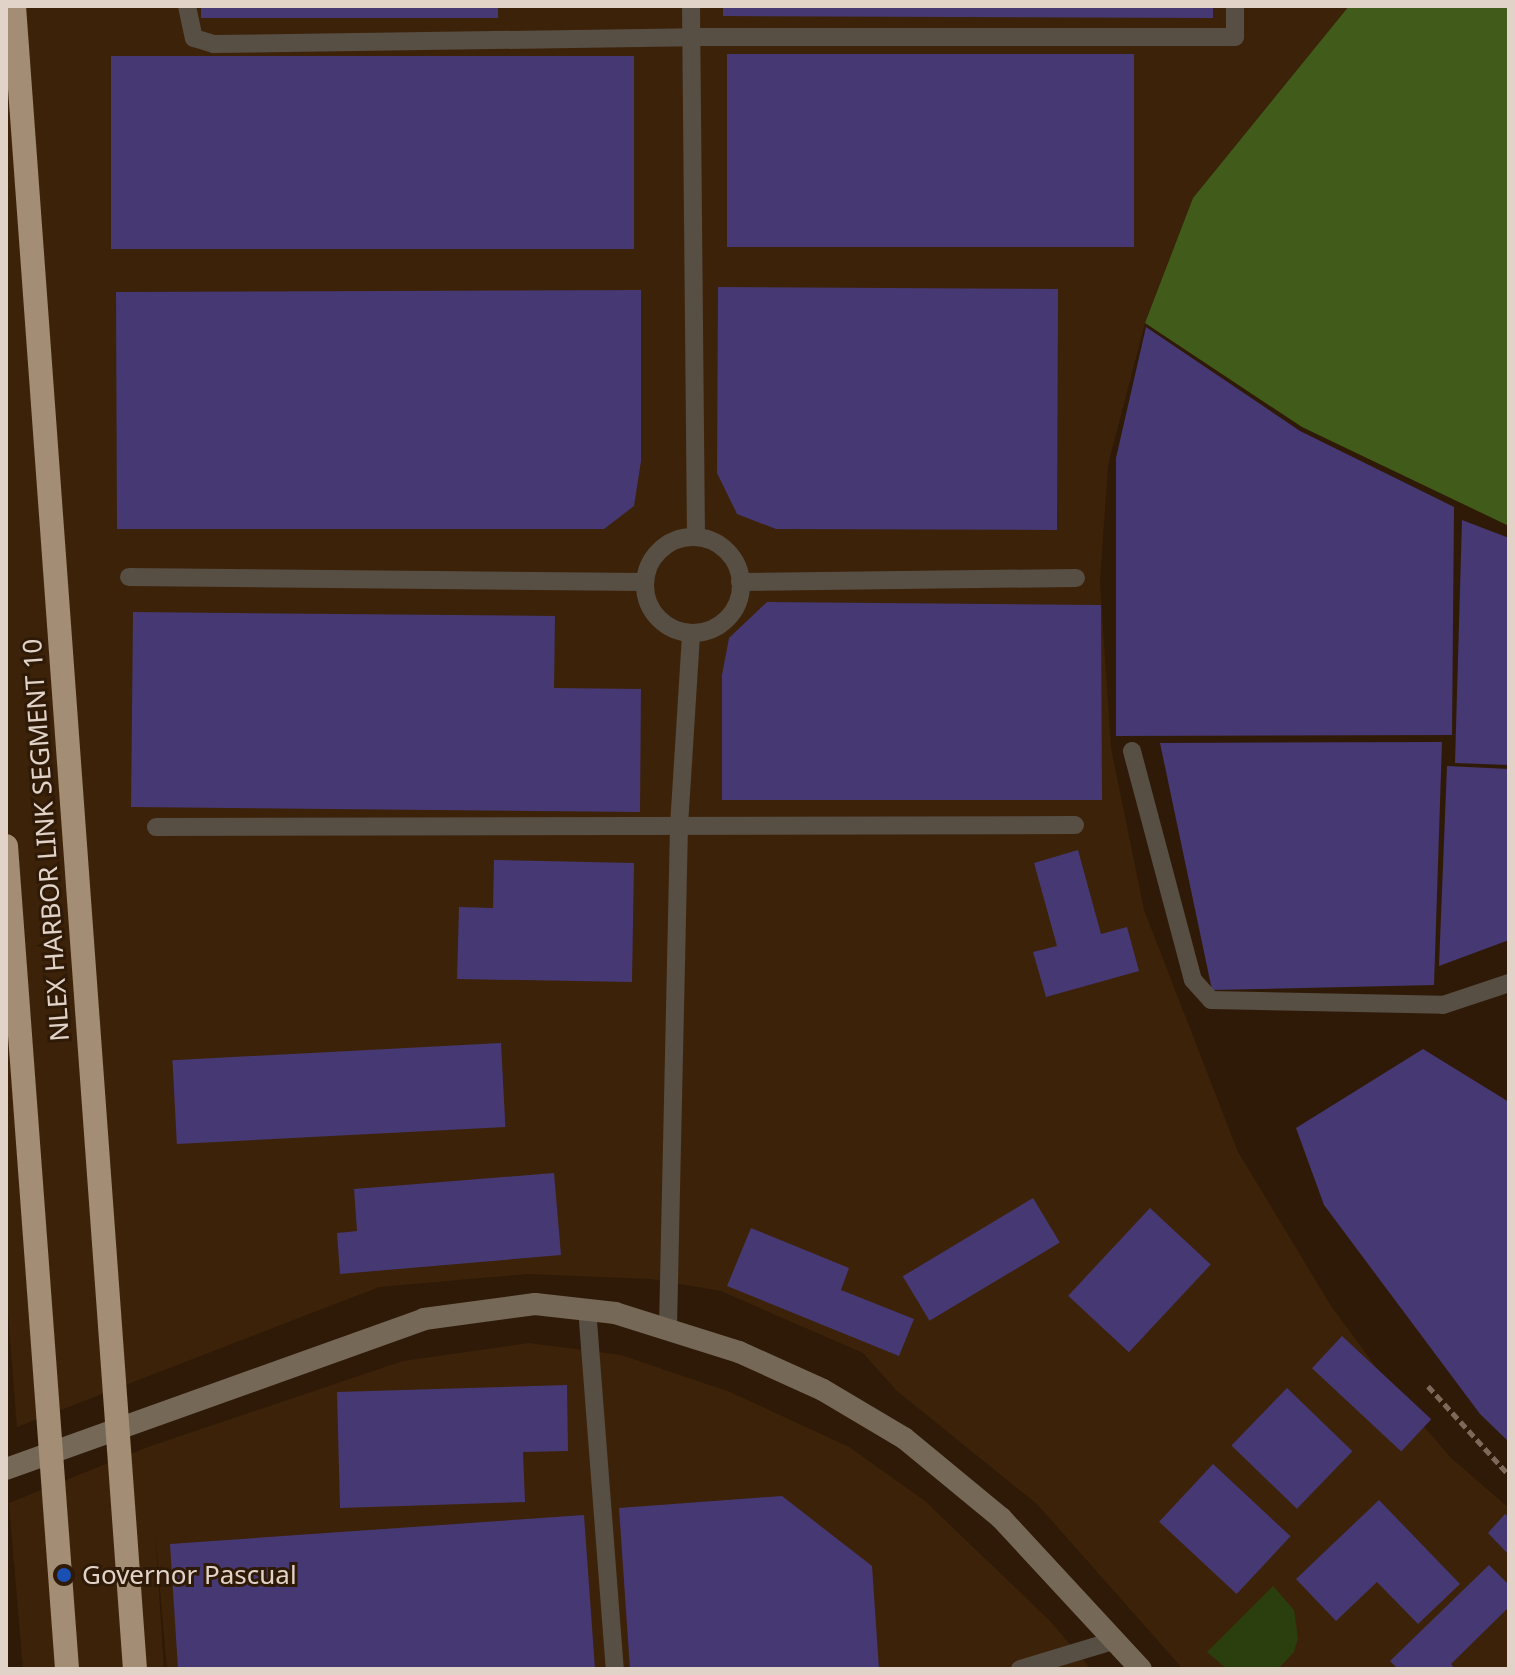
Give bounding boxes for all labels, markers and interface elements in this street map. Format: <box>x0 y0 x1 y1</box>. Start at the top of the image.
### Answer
street label: NLEX HARBOR LINK SEGMENT 10 <box>16 638 76 1042</box>
place label: Governor Pascual <box>82 1559 297 1591</box>
marker: Governor Pascual <box>53 1564 75 1586</box>

